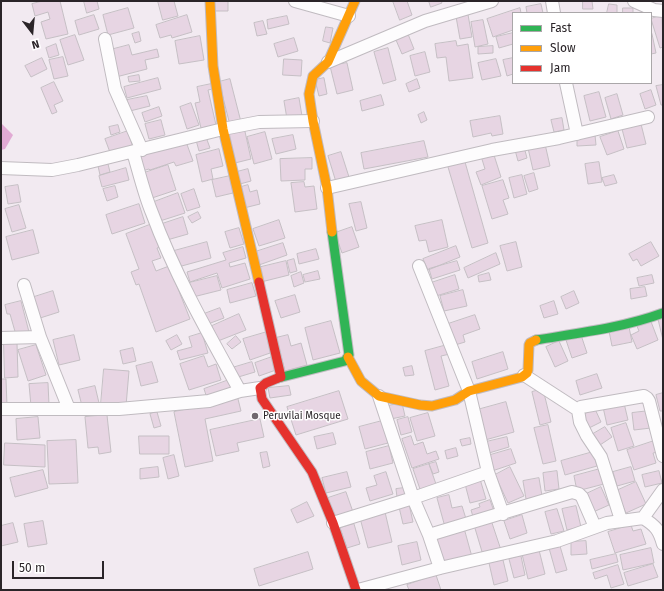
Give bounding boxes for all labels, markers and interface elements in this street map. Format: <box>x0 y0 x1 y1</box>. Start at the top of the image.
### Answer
north arrow <box>12 12 52 52</box>
legend <box>512 12 652 84</box>
text: Fast <box>550 21 572 35</box>
text: N <box>30 37 41 51</box>
text: Slow <box>550 41 576 55</box>
text: Jam <box>550 61 570 75</box>
place label: Peruvilai Mosque <box>263 410 341 422</box>
marker: Peruvilai Mosque <box>250 411 260 421</box>
scale bar <box>14 553 106 579</box>
text: 50 m <box>19 561 45 575</box>

